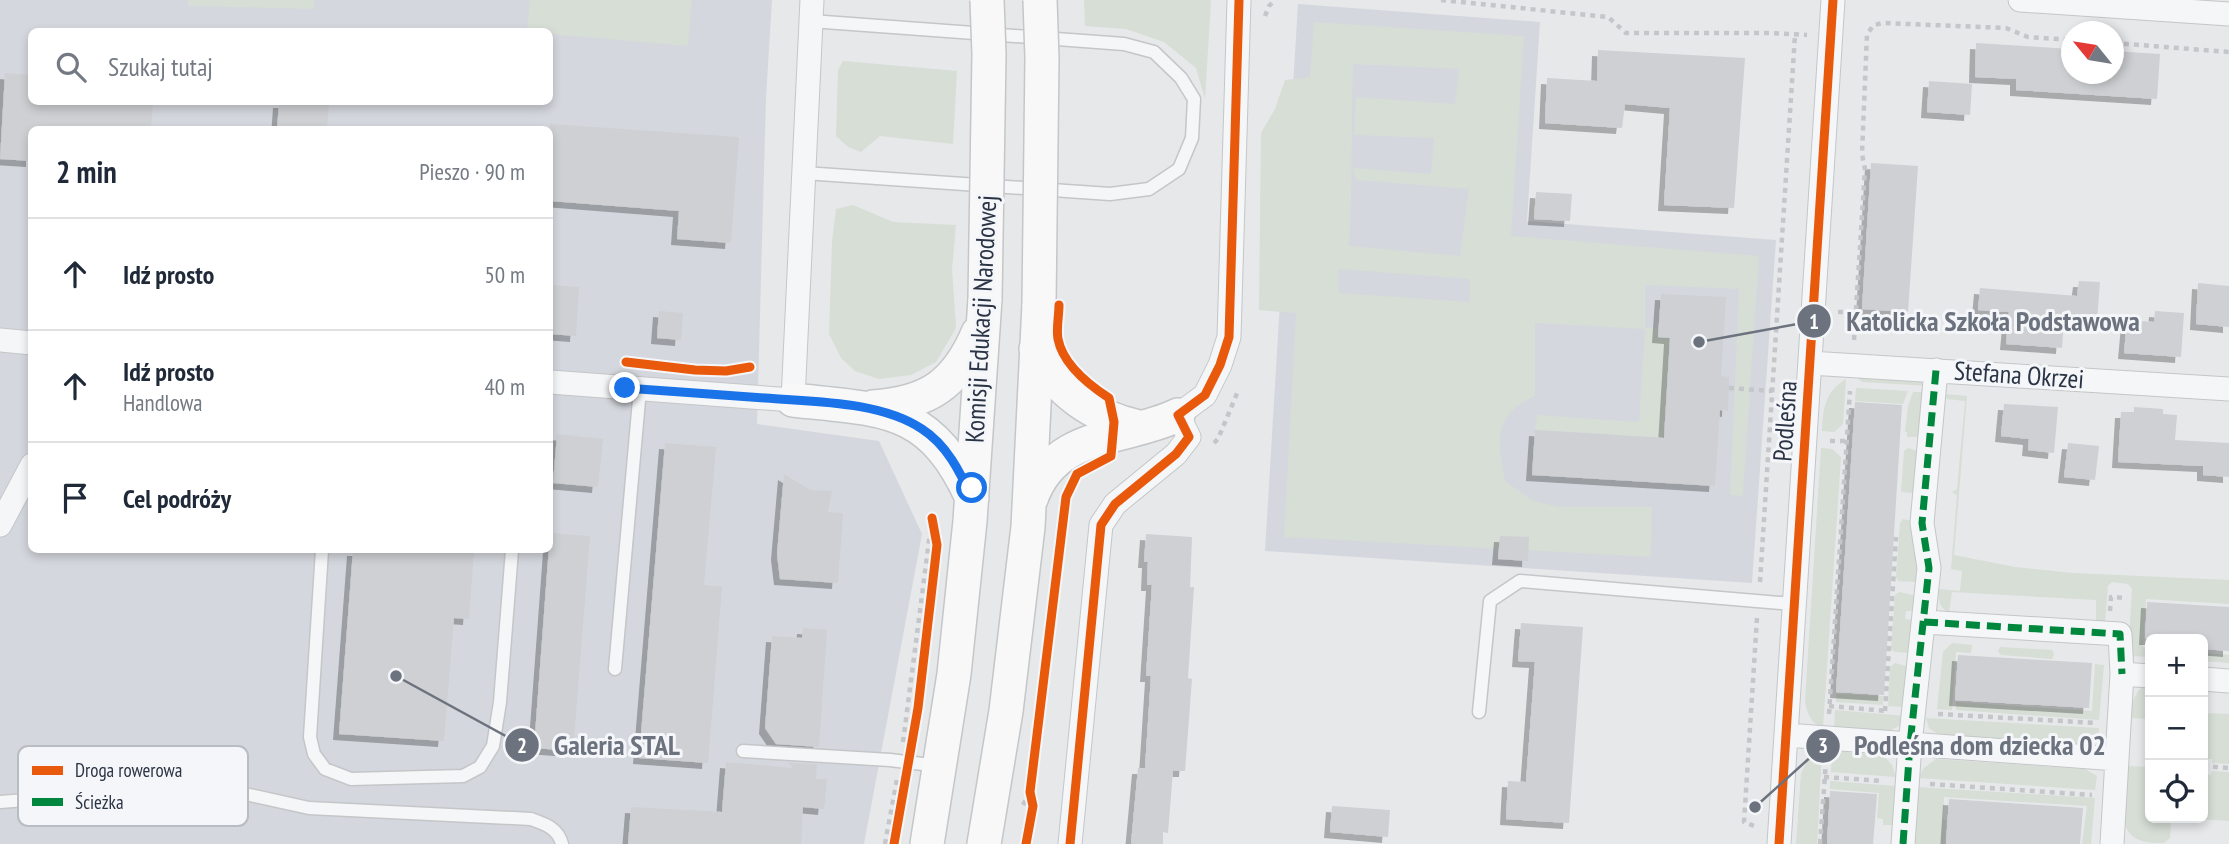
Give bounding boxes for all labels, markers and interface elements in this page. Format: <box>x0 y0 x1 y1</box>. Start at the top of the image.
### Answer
north arrow <box>2061 21 2124 84</box>
search box <box>28 28 553 105</box>
icon: search <box>52 48 90 86</box>
text: Szukaj tutaj <box>108 50 213 83</box>
text: 2 min <box>56 152 117 191</box>
text: Pieszo · 90 m <box>419 157 525 186</box>
street label: Komisji Edukacji Narodowej <box>958 194 1003 444</box>
icon: ahead <box>56 255 94 293</box>
text: Idź prosto <box>123 258 214 291</box>
text: 50 m <box>484 260 525 289</box>
callout: Katolicka Szkoła Podstawowa <box>1797 297 2153 346</box>
text: Katolicka Szkoła Podstawowa <box>1846 302 2140 339</box>
text: 1 <box>1809 308 1819 335</box>
street label: Stefana Okrzei <box>1953 354 2085 396</box>
text: Idź prosto <box>123 355 214 388</box>
icon: ahead <box>56 367 94 405</box>
text: 40 m <box>484 372 525 401</box>
route end <box>609 372 640 403</box>
street label: Podleśna <box>1765 379 1804 462</box>
text: Handlowa <box>123 388 202 417</box>
route start <box>956 472 987 503</box>
icon: arrive <box>56 479 94 517</box>
text: Cel podróży <box>123 482 231 515</box>
map controls <box>2145 634 2208 823</box>
button: + <box>2145 634 2208 697</box>
button: − <box>2145 697 2208 760</box>
callout: Galeria STAL <box>505 721 694 770</box>
callout: Podleśna dom dziecka 02 <box>1805 721 2120 770</box>
text: Galeria STAL <box>554 726 680 763</box>
text: Podleśna dom dziecka 02 <box>1854 726 2106 763</box>
text: 2 <box>517 732 527 759</box>
text: 3 <box>1818 732 1828 759</box>
legend <box>18 746 248 826</box>
text: Droga rowerowa <box>75 758 182 782</box>
button: locate <box>2145 760 2208 823</box>
text: Ścieżka <box>75 790 124 814</box>

